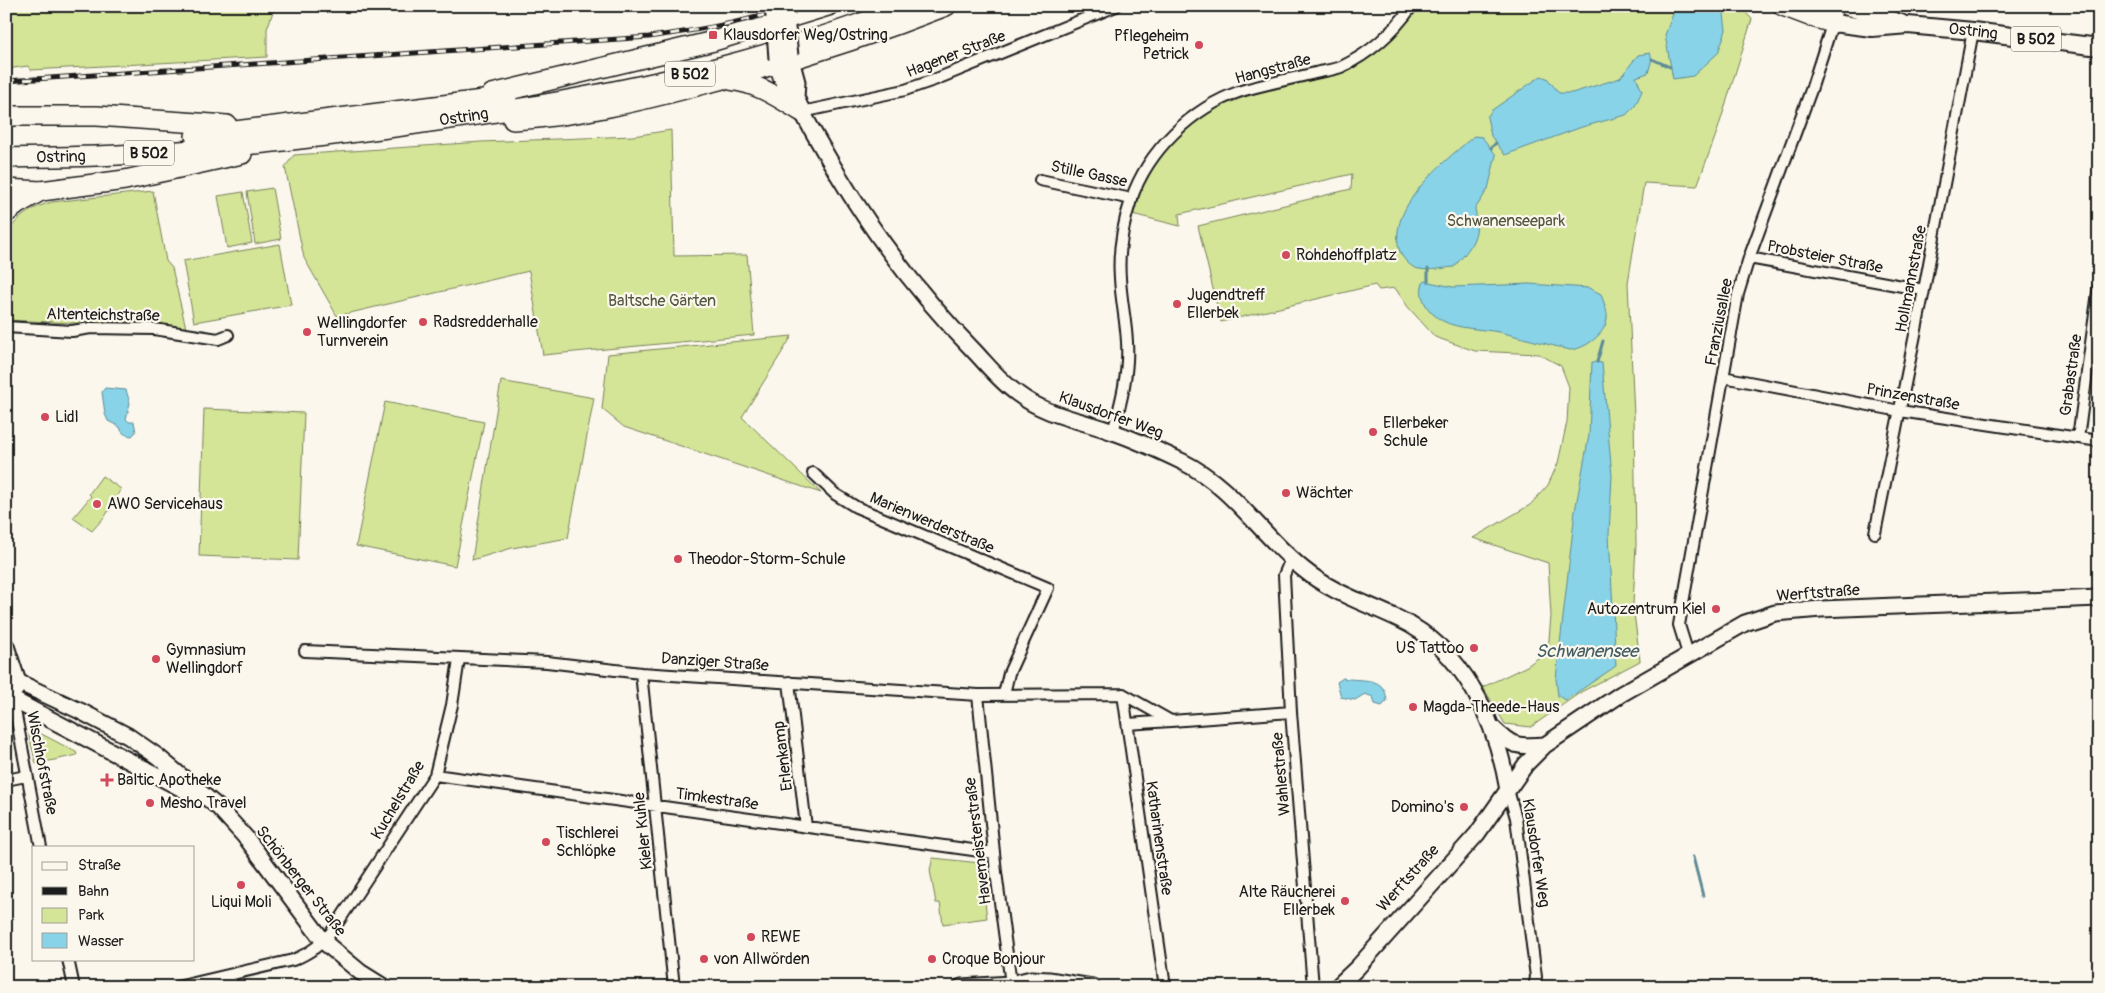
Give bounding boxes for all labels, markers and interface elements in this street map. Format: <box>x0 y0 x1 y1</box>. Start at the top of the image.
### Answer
street label: Ostring <box>1948 19 1999 44</box>
place label: Klausdorfer Weg/Ostring <box>723 25 888 45</box>
street label: Hagener Straße <box>903 26 1009 82</box>
place label: Pflegeheim Petrick <box>1114 26 1189 64</box>
road number: B 502 <box>2011 26 2061 52</box>
marker: Klausdorfer Weg/Ostring <box>707 29 719 41</box>
marker: Pflegeheim Petrick <box>1193 39 1205 51</box>
street label: Hangstraße <box>1233 49 1313 89</box>
road number: B 502 <box>665 62 715 86</box>
street label: Ostring <box>438 103 490 131</box>
road number: B 502 <box>124 140 174 166</box>
street label: Ostring <box>36 146 86 167</box>
street label: Stille Gasse <box>1049 156 1129 192</box>
park label: Schwanenseepark <box>1447 211 1566 231</box>
street label: Hollmannstraße <box>1891 224 1931 334</box>
street label: Probsteier Straße <box>1766 236 1885 278</box>
place label: Rohdehoffplatz <box>1296 245 1397 265</box>
marker: Rohdehoffplatz <box>1280 249 1292 261</box>
street label: Franziusallee <box>1701 277 1737 367</box>
place label: Jugendtreff Ellerbek <box>1187 285 1266 323</box>
park label: Baltsche Gärten <box>608 291 716 311</box>
marker: Jugendtreff Ellerbek <box>1171 298 1183 310</box>
street label: Altenteichstraße <box>46 304 160 326</box>
place label: Radsredderhalle <box>433 312 538 332</box>
place label: Wellingdorfer Turnverein <box>317 313 407 351</box>
marker: Radsredderhalle <box>417 316 429 328</box>
marker: Wellingdorfer Turnverein <box>301 326 313 338</box>
street label: Grabastraße <box>2055 333 2087 417</box>
street label: Prinzenstraße <box>1865 379 1961 415</box>
street label: Klausdorfer Weg <box>1056 387 1166 443</box>
place label: Lidl <box>55 407 79 427</box>
marker: Lidl <box>39 411 51 423</box>
place label: Ellerbeker Schule <box>1383 413 1449 451</box>
marker: Ellerbeker Schule <box>1367 426 1379 438</box>
place label: Wächter <box>1296 483 1353 503</box>
marker: Wächter <box>1280 487 1292 499</box>
street label: Marienwerderstraße <box>867 488 997 558</box>
place label: AWO Servicehaus <box>107 494 223 514</box>
marker: AWO Servicehaus <box>91 498 103 510</box>
place label: Theodor-Storm-Schule <box>688 549 845 569</box>
marker: Theodor-Storm-Schule <box>672 553 684 565</box>
street label: Werftstraße <box>1776 580 1860 606</box>
place label: Autozentrum Kiel <box>1587 599 1706 619</box>
marker: Autozentrum Kiel <box>1710 603 1722 615</box>
place label: US Tattoo <box>1396 638 1464 658</box>
place label: Gymnasium Wellingdorf <box>166 640 246 678</box>
water label: Schwanensee <box>1536 640 1640 663</box>
marker: US Tattoo <box>1468 642 1480 654</box>
street label: Danziger Straße <box>660 648 770 676</box>
marker: Gymnasium Wellingdorf <box>150 653 162 665</box>
place label: Magda-Theede-Haus <box>1423 697 1559 717</box>
marker: Magda-Theede-Haus <box>1407 701 1419 713</box>
street label: Wischhofstraße <box>22 709 62 817</box>
street label: Erlenkamp <box>769 720 797 792</box>
street label: Wahlestraße <box>1267 731 1295 817</box>
street label: Kuchelstraße <box>367 757 429 843</box>
place label: Baltic Apotheke <box>117 770 221 790</box>
marker: Baltic Apotheke <box>101 774 113 786</box>
street label: Havemeisterstraße <box>960 776 996 906</box>
street label: Katharinenstraße <box>1141 780 1177 897</box>
street label: Timkestraße <box>674 783 760 815</box>
street label: Kieler Kuhle <box>629 791 657 871</box>
place label: Mesho Travel <box>160 793 247 813</box>
marker: Mesho Travel <box>144 797 156 809</box>
place label: Domino's <box>1391 797 1454 817</box>
street label: Klausdorfer Weg <box>1518 797 1554 909</box>
marker: Domino's <box>1458 801 1470 813</box>
street label: Schönberger Straße <box>252 822 350 940</box>
place label: Tischlerei Schlöpke <box>556 823 618 861</box>
marker: Tischlerei Schlöpke <box>540 836 552 848</box>
street label: Werftstraße <box>1373 840 1443 916</box>
legend <box>32 846 195 960</box>
text: Straße <box>78 856 121 875</box>
marker: Liqui Moli <box>235 879 247 891</box>
text: Bahn <box>78 882 109 901</box>
place label: Alte Räucherei Ellerbek <box>1238 882 1335 920</box>
place label: Liqui Moli <box>211 892 271 912</box>
marker: Alte Räucherei Ellerbek <box>1339 895 1351 907</box>
text: Park <box>78 906 105 925</box>
place label: REWE <box>761 927 801 947</box>
marker: REWE <box>745 931 757 943</box>
text: Wasser <box>78 932 125 951</box>
place label: von Allwörden <box>713 949 810 969</box>
place label: Croque Bonjour <box>942 949 1046 969</box>
marker: von Allwörden <box>698 953 710 965</box>
marker: Croque Bonjour <box>926 953 938 965</box>

